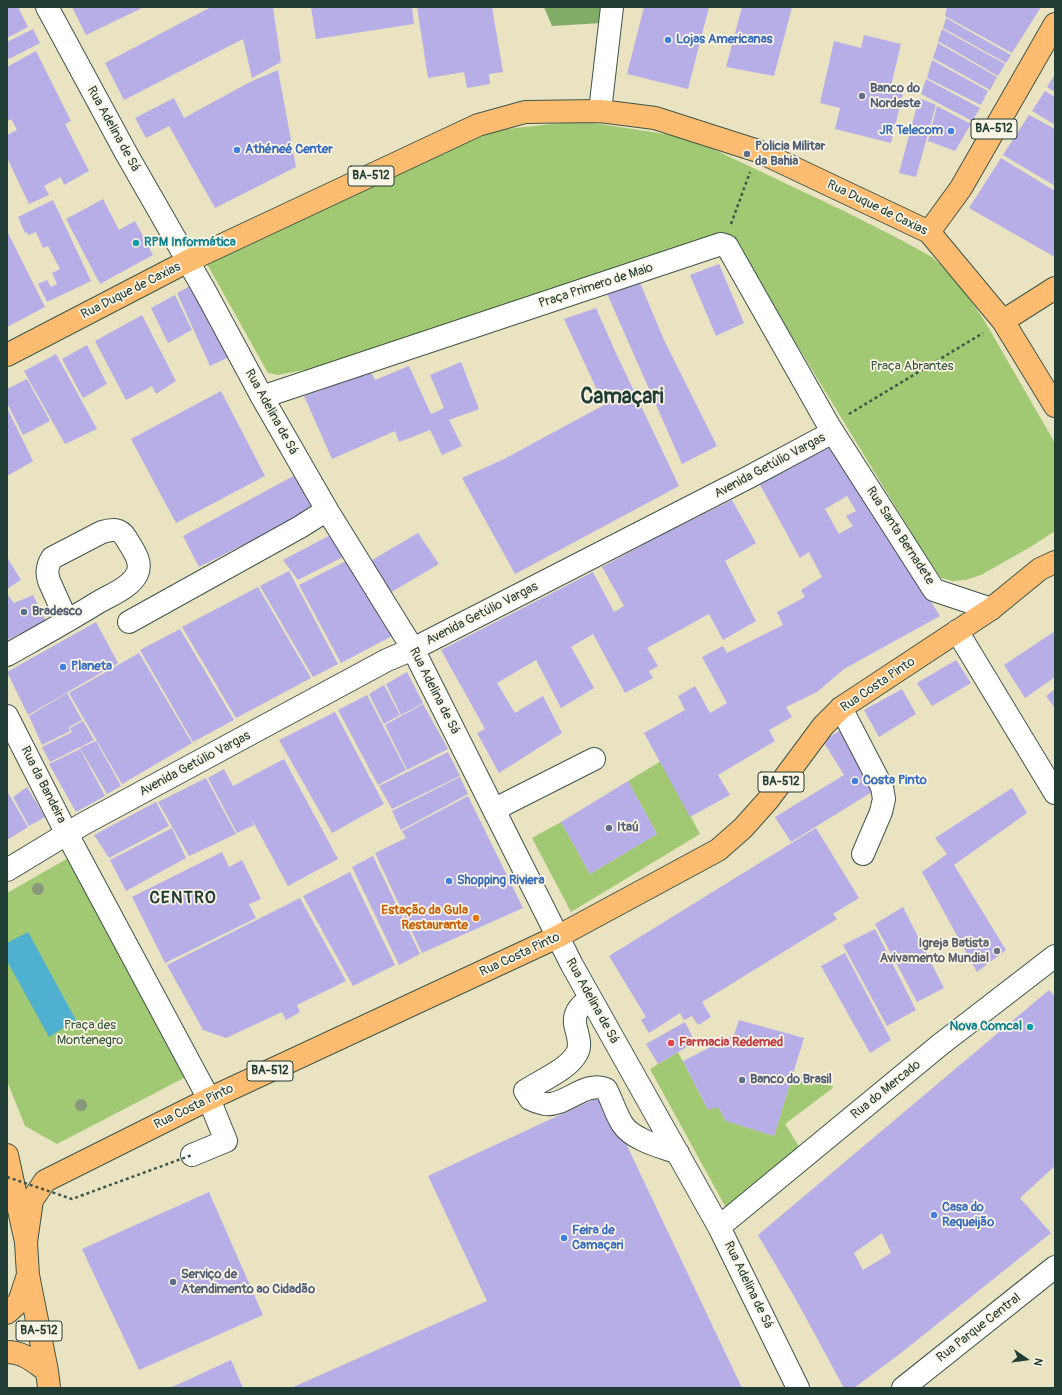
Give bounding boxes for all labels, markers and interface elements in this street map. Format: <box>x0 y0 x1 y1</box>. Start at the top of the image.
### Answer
place label: Lojas Americanas <box>676 32 773 48</box>
marker: Lojas Americanas <box>663 35 673 45</box>
place label: Banco do Nordeste <box>870 81 921 112</box>
street label: Rua Adelina de Sá <box>83 84 143 174</box>
marker: Banco do Nordeste <box>857 91 867 101</box>
road number: BA-512 <box>971 119 1017 139</box>
place label: JR Telecom <box>879 123 943 139</box>
marker: JR Telecom <box>946 126 956 136</box>
place label: Policia Militar da Bahia <box>755 139 825 170</box>
place label: Athéneé Center <box>245 142 333 158</box>
marker: Athéneé Center <box>232 145 242 155</box>
marker: Policia Militar da Bahia <box>742 149 752 159</box>
road number: BA-512 <box>348 166 394 186</box>
street label: Rua Duque de Caxias <box>824 177 930 239</box>
place label: RPM Informática <box>144 235 236 251</box>
marker: RPM Informática <box>131 238 141 248</box>
street label: Rua Duque de Caxias <box>79 259 183 323</box>
street label: Praça Primero de Maio <box>537 260 655 312</box>
park label: Praça Abrantes <box>870 359 954 375</box>
street label: Rua Adelina de Sá <box>241 367 301 457</box>
district label: Camaçari <box>580 385 664 411</box>
street label: Avenida Getúlio Vargas <box>712 430 828 502</box>
street label: Rua Santa Bernadete <box>862 484 938 588</box>
street label: Avenida Getúlio Vargas <box>423 579 541 649</box>
place label: Bradesco <box>32 604 82 620</box>
marker: Bradesco <box>19 607 29 617</box>
street label: Rua Adelina de Sá <box>405 645 463 737</box>
street label: Rua Costa Pinto <box>838 654 918 716</box>
place label: Planeta <box>71 659 112 675</box>
marker: Planeta <box>58 662 68 672</box>
street label: Avenida Getúlio Vargas <box>137 728 253 800</box>
street label: Rua da Bandeira <box>17 744 69 826</box>
road number: BA-512 <box>758 772 804 792</box>
place label: Costa Pinto <box>863 773 927 789</box>
marker: Costa Pinto <box>850 776 860 786</box>
place label: Itaú <box>617 820 639 836</box>
marker: Itaú <box>604 823 614 833</box>
place label: Shopping Riviera <box>457 873 544 889</box>
marker: Shopping Riviera <box>444 876 454 886</box>
district label: CENTRO <box>149 889 217 909</box>
place label: Estação da Gula Restaurante <box>381 903 468 934</box>
marker: Estação da Gula Restaurante <box>471 913 481 923</box>
street label: Rua Costa Pinto <box>477 930 563 980</box>
place label: Igreja Batista Avivamento Mundial <box>880 936 989 967</box>
marker: Igreja Batista Avivamento Mundial <box>992 946 1002 956</box>
street label: Rua Adelina de Sá <box>562 956 622 1046</box>
park label: Praça des Montenegro <box>57 1018 123 1049</box>
place label: Nova Comcal <box>950 1019 1022 1035</box>
marker: Nova Comcal <box>1025 1022 1035 1032</box>
place label: Farmacia Redemed <box>679 1035 783 1051</box>
marker: Farmacia Redemed <box>666 1038 676 1048</box>
street label: Rua do Mercado <box>848 1057 924 1123</box>
road number: BA-512 <box>247 1061 293 1081</box>
place label: Banco do Brasil <box>750 1072 832 1088</box>
marker: Banco do Brasil <box>737 1075 747 1085</box>
street label: Rua Costa Pinto <box>152 1081 236 1133</box>
place label: Casa do Requeijão <box>942 1200 994 1231</box>
marker: Casa do Requeijão <box>929 1210 939 1220</box>
place label: Feira de Camaçari <box>572 1223 623 1254</box>
marker: Feira de Camaçari <box>559 1233 569 1243</box>
street label: Rua Adelina de Sá <box>720 1239 776 1331</box>
place label: Serviço de Atendimento ao Cidadão <box>181 1267 315 1298</box>
marker: Serviço de Atendimento ao Cidadão <box>168 1277 178 1287</box>
street label: Rua Parque Central <box>934 1290 1024 1366</box>
road number: BA-512 <box>16 1321 62 1341</box>
north arrow <box>1006 1339 1046 1379</box>
text: N <box>1031 1357 1045 1367</box>

